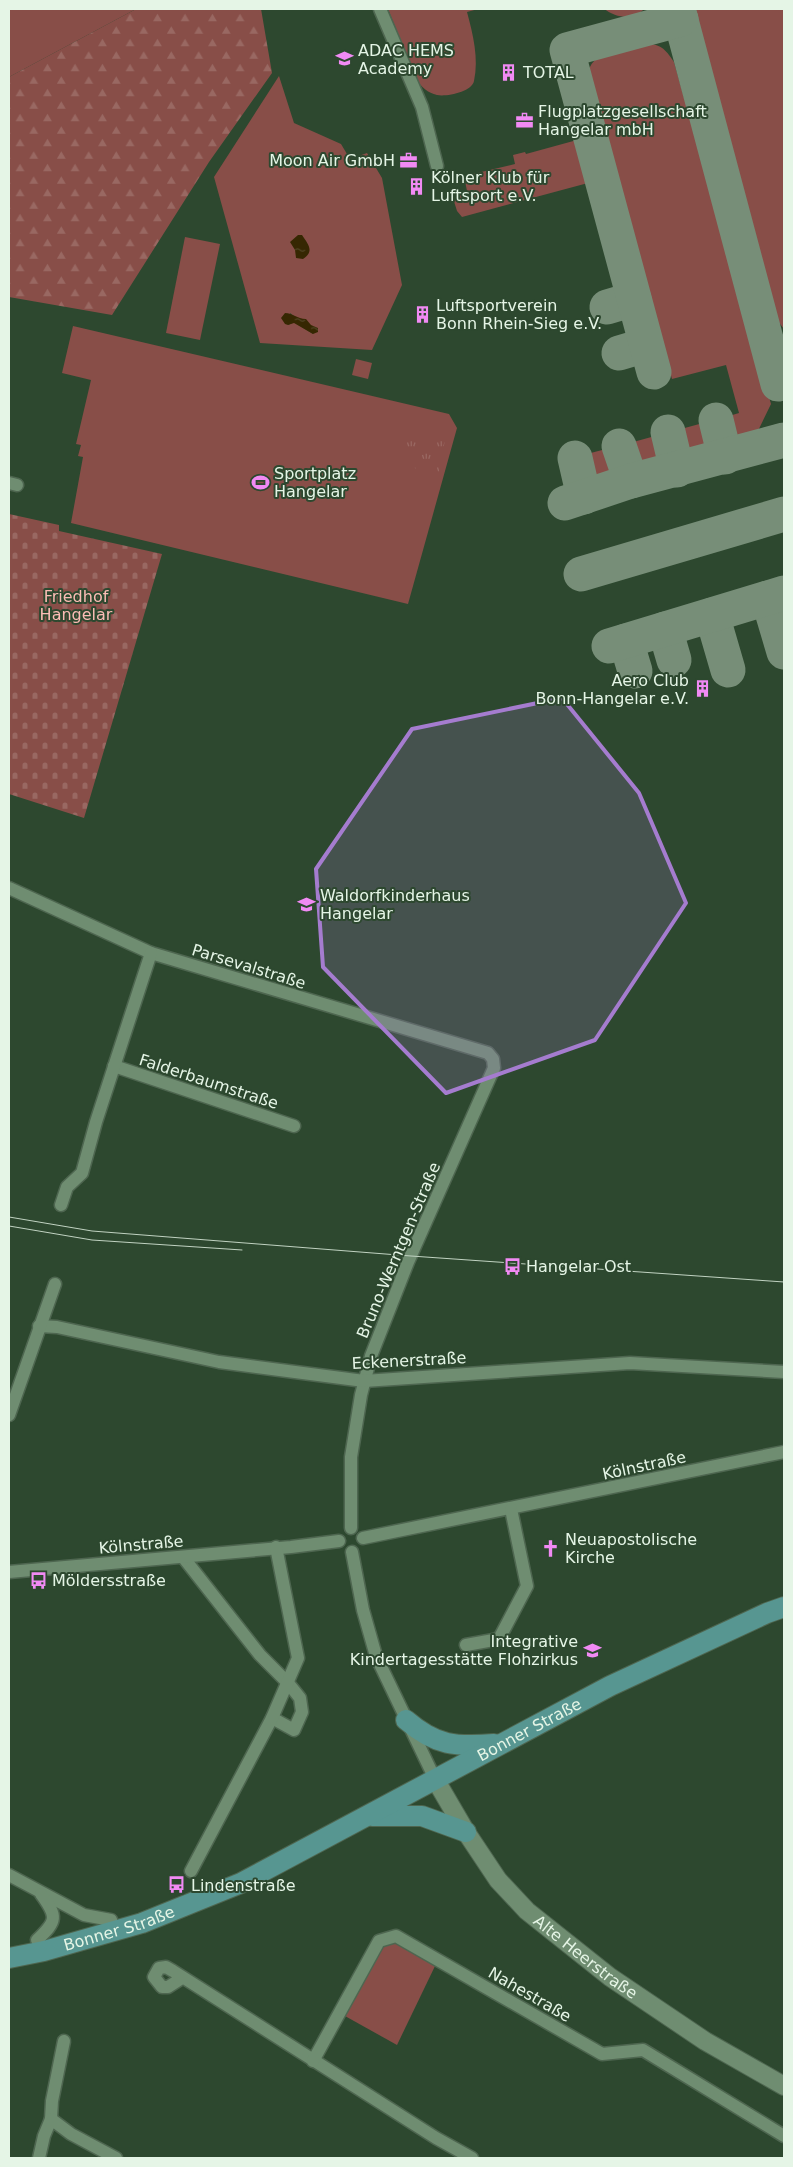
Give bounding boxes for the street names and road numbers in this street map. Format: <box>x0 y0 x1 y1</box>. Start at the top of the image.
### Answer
street label: Parsevalstraße <box>190 940 308 993</box>
street label: Falderbaumstraße <box>137 1050 281 1113</box>
street label: Bruno-Werntgen-Straße <box>353 1159 444 1341</box>
street label: Eckenerstraße <box>351 1348 467 1373</box>
street label: Kölnstraße <box>601 1447 688 1484</box>
street label: Kölnstraße <box>98 1531 184 1558</box>
street label: Bonner Straße <box>474 1694 585 1765</box>
street label: Bonner Straße <box>61 1902 177 1955</box>
street label: Alte Heerstraße <box>530 1911 641 2003</box>
street label: Nahestraße <box>485 1963 575 2026</box>

